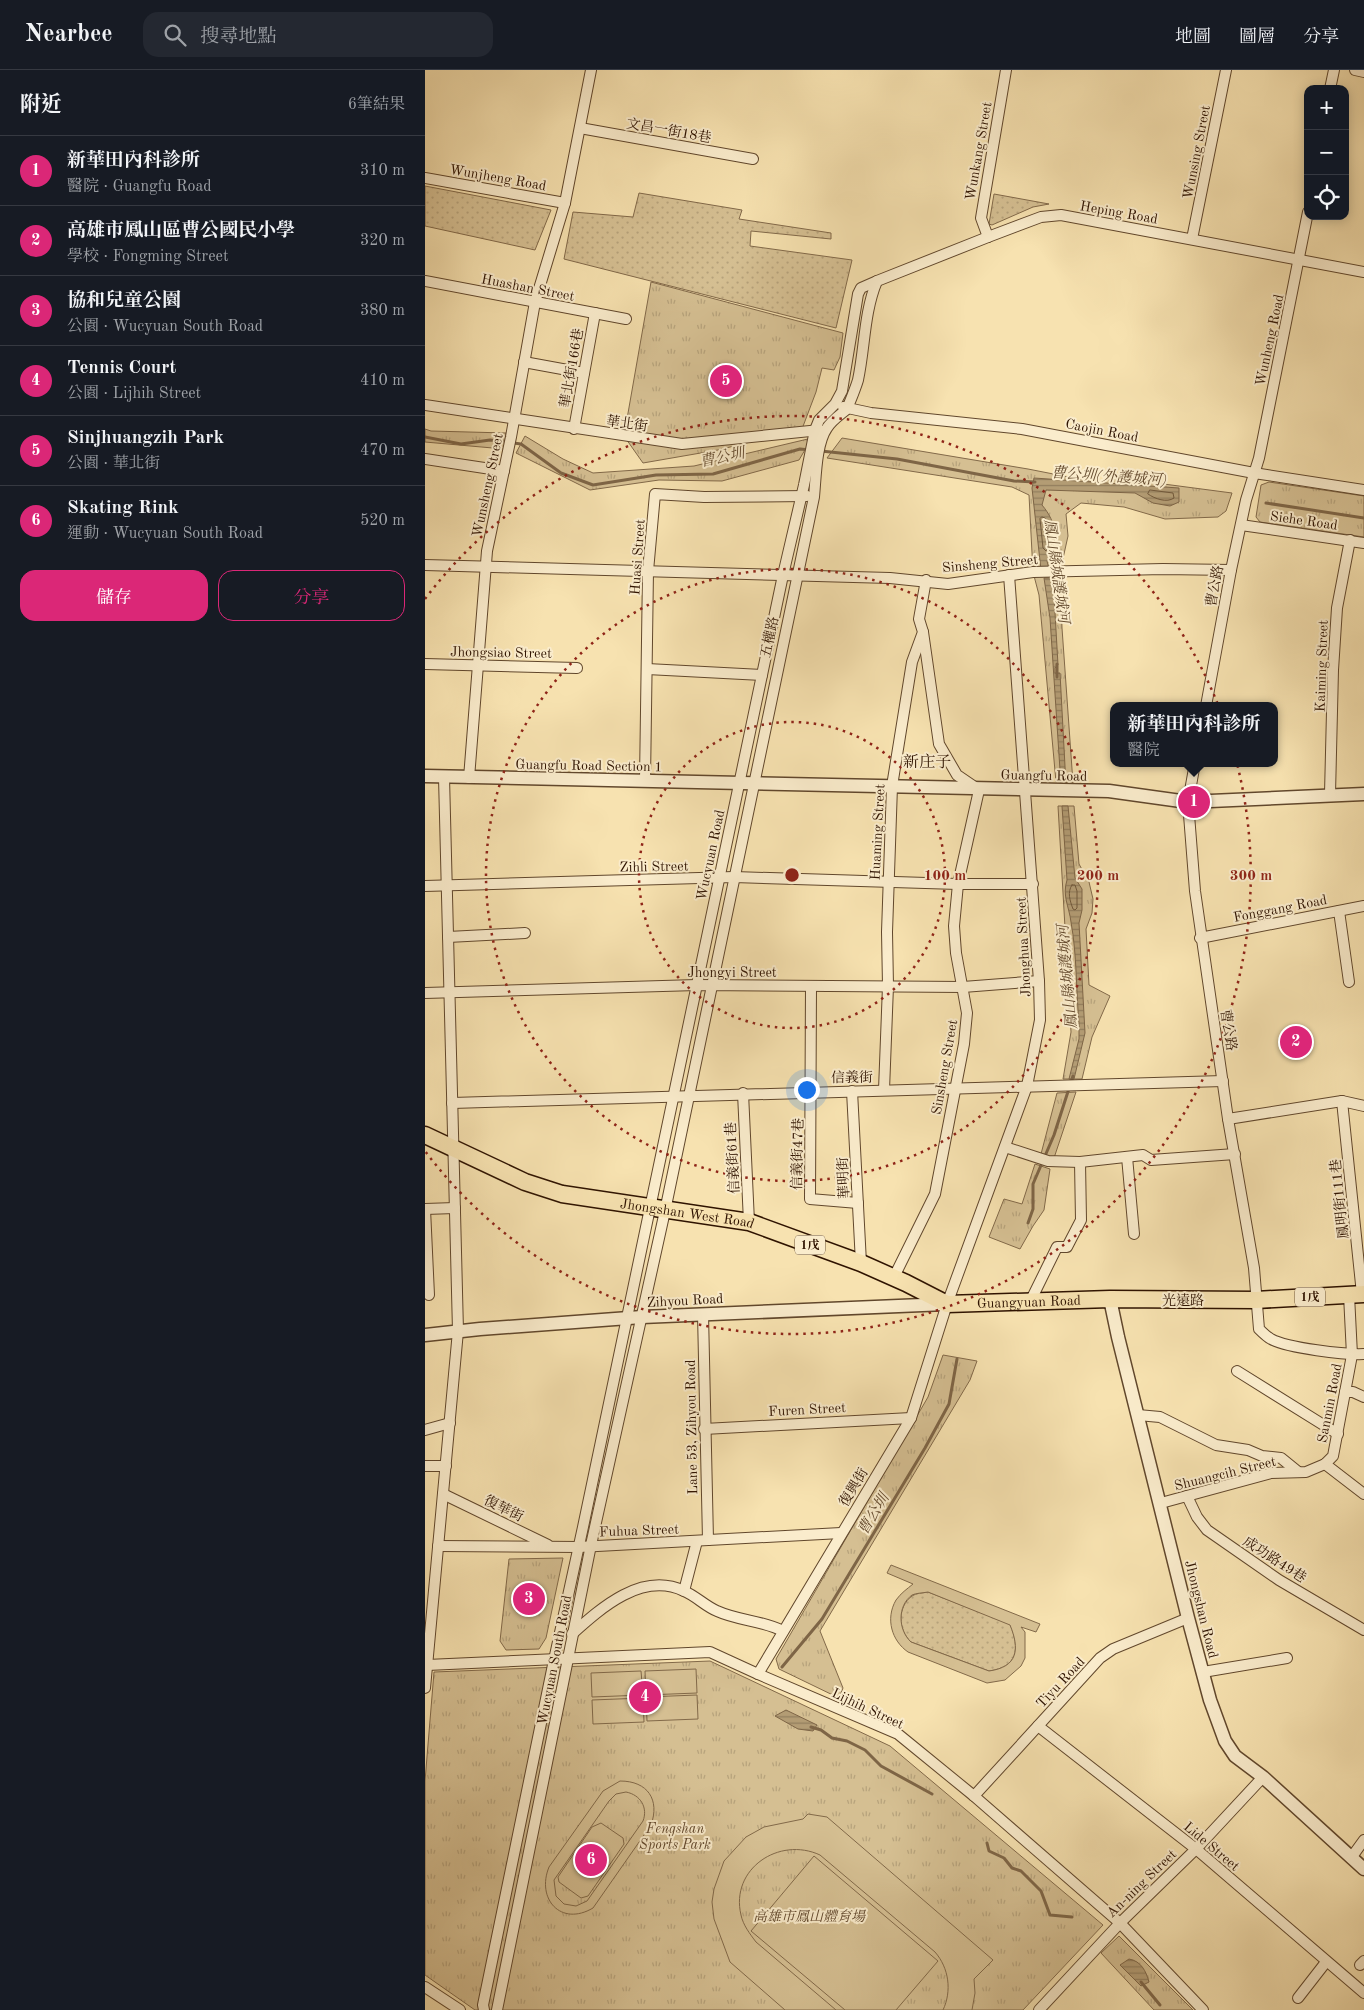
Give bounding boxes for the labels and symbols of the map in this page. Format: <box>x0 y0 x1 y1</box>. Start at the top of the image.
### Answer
street label: Wunkang Street <box>963 101 995 201</box>
street label: Wunsing Street <box>1181 104 1213 200</box>
street label: 文昌一街18巷 <box>625 116 713 145</box>
street label: Wunjheng Road <box>448 163 547 193</box>
street label: Heping Road <box>1079 199 1159 227</box>
street label: Huashan Street <box>480 272 576 304</box>
street label: Wunheng Road <box>1253 293 1287 387</box>
street label: 華北街166巷 <box>557 327 586 409</box>
pin: 5 <box>710 362 742 400</box>
street label: 華北街 <box>605 413 649 434</box>
street label: Caojin Road <box>1064 417 1140 445</box>
street label: Wunsheng Street <box>470 432 506 538</box>
water label: 曹公圳 <box>698 444 749 470</box>
water label: 曹公圳(外護城河) <box>1050 464 1167 489</box>
street label: Siehe Road <box>1269 509 1339 533</box>
street label: Huasi Street <box>628 518 648 596</box>
water label: 鳳山縣城護城河 <box>1041 518 1073 627</box>
street label: Sinsheng Street <box>942 553 1039 575</box>
street label: 曹公路 <box>1203 564 1226 608</box>
street label: 五權路 <box>758 615 781 659</box>
street label: Kaiming Street <box>1313 620 1331 712</box>
street label: Jhongsiao Street <box>450 645 552 661</box>
district label: 新庄子 <box>903 753 951 771</box>
street label: Guangfu Road Section 1 <box>515 758 663 774</box>
street label: Guangfu Road <box>1000 768 1088 784</box>
street label: Huaming Street <box>868 783 888 881</box>
pin: 1 <box>1178 783 1210 821</box>
street label: Wucyuan Road <box>695 809 727 902</box>
street label: Zihli Street <box>619 859 689 875</box>
centre of rings <box>783 866 801 884</box>
text: 100 m <box>924 869 966 884</box>
text: 200 m <box>1077 869 1119 884</box>
text: 300 m <box>1230 869 1272 884</box>
street label: Fonggang Road <box>1232 893 1328 925</box>
street label: Jhonghua Street <box>1014 896 1034 997</box>
water label: 鳳山縣城護城河 <box>1054 921 1081 1030</box>
street label: Jhongyi Street <box>687 966 777 980</box>
street label: 曹公路 <box>1218 1008 1239 1052</box>
street label: Sinsheng Street <box>930 1018 960 1116</box>
pin: 2 <box>1280 1023 1312 1061</box>
street label: 信義街 <box>831 1070 873 1085</box>
your location <box>794 1077 820 1103</box>
street label: 信義街47巷 <box>789 1118 806 1190</box>
street label: 信義街61巷 <box>723 1122 742 1194</box>
street label: 華明街 <box>835 1157 852 1199</box>
street label: 鳳明街111巷 <box>1328 1158 1351 1240</box>
street label: Jhongshan West Road <box>619 1197 756 1231</box>
road number: 1戊 <box>795 1236 825 1254</box>
road number: 1戊 <box>1295 1288 1325 1306</box>
street label: Zihyou Road <box>646 1292 724 1310</box>
street label: 光遠路 <box>1162 1293 1204 1308</box>
street label: Guangyuan Road <box>977 1294 1081 1311</box>
street label: Lane 53, Zihyou Road <box>684 1359 700 1495</box>
street label: Sanmin Road <box>1315 1362 1345 1444</box>
street label: Furen Street <box>768 1401 846 1419</box>
street label: Shuangcih Street <box>1173 1455 1278 1493</box>
street label: 復興街 <box>836 1465 871 1509</box>
water label: 曹公圳 <box>855 1488 894 1538</box>
street label: 復華街 <box>482 1493 526 1524</box>
street label: Fuhua Street <box>599 1523 679 1539</box>
street label: 成功路49巷 <box>1240 1533 1309 1585</box>
street label: Jhongshan Road <box>1182 1559 1220 1660</box>
pin: 3 <box>513 1580 545 1618</box>
street label: Wucyuan South Road <box>536 1594 574 1726</box>
street label: Tiyu Road <box>1034 1655 1088 1711</box>
pin: 4 <box>629 1678 661 1716</box>
street label: Lijhih Street <box>829 1686 906 1732</box>
street label: Lide Street <box>1181 1820 1242 1874</box>
park label: Fengshan Sports Park <box>639 1822 711 1853</box>
pin: 6 <box>575 1841 607 1879</box>
street label: An-ning Street <box>1104 1847 1179 1920</box>
park label: 高雄市鳳山體育場 <box>753 1909 867 1924</box>

